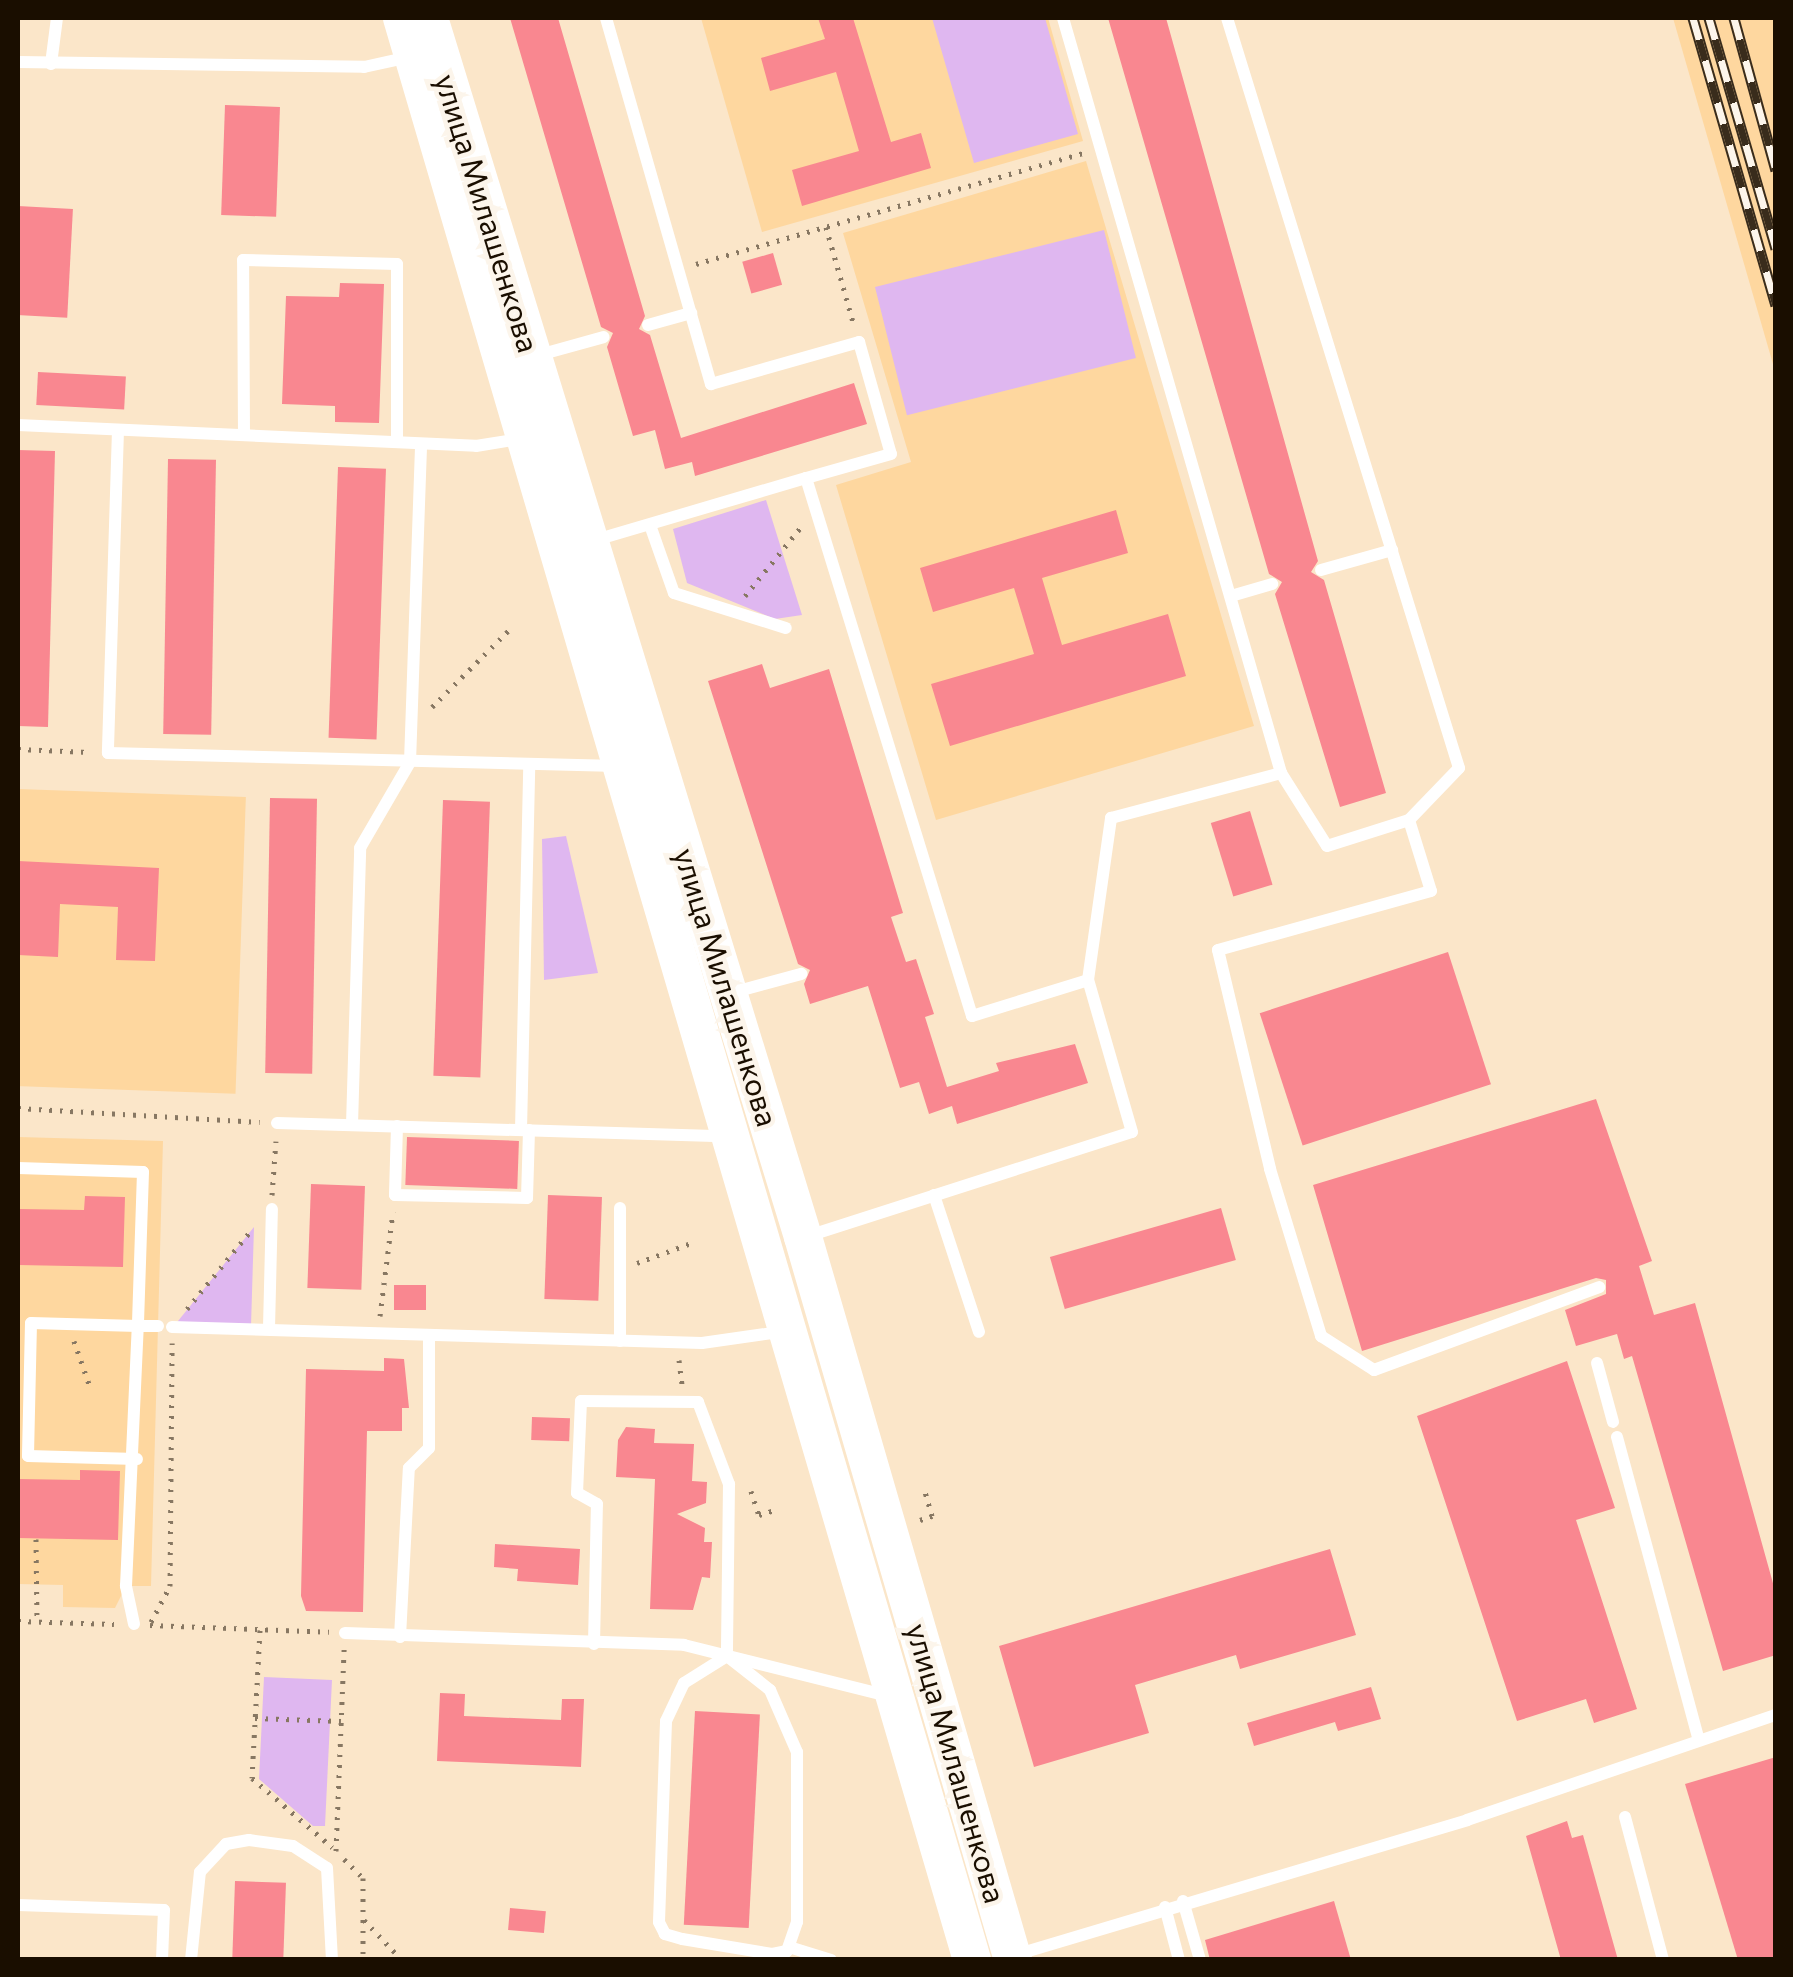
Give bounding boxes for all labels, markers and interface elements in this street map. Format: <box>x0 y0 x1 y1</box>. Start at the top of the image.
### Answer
street label: улица Милашенкова <box>429 69 547 357</box>
street label: улица Милашенкова <box>668 843 786 1131</box>
street label: улица Милашенкова <box>900 1619 1014 1907</box>

